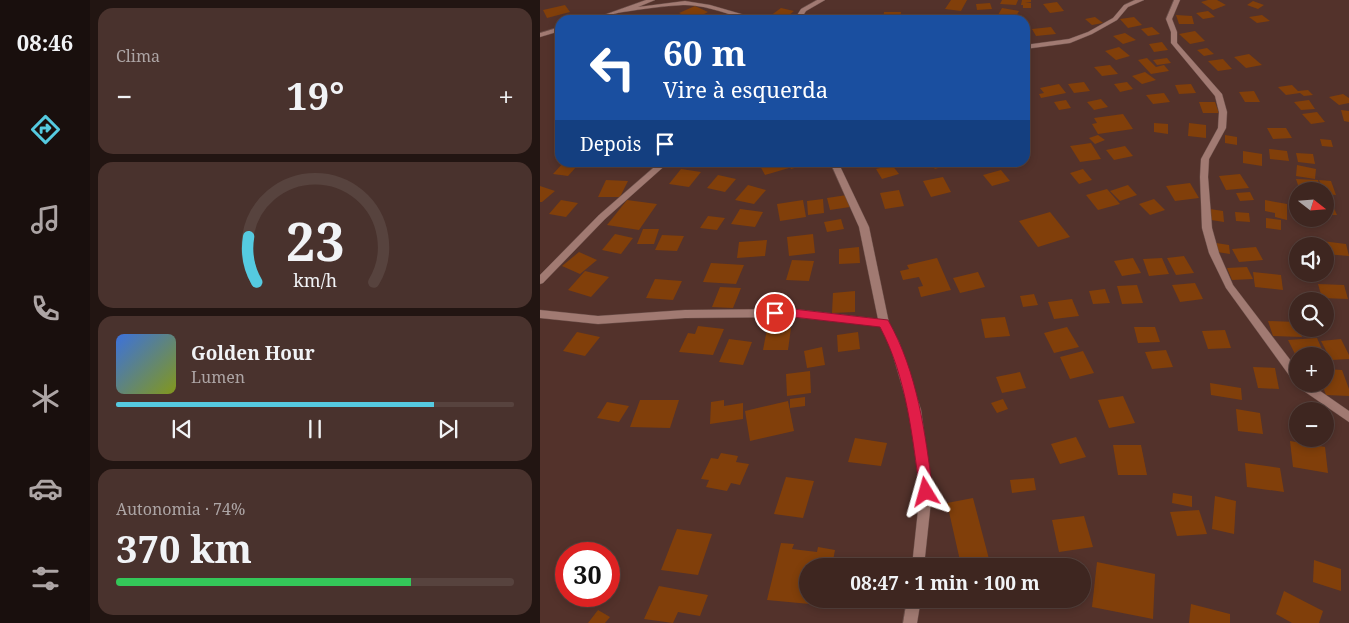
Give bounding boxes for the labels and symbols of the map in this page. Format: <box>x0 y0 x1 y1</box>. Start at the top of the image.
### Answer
north arrow <box>1289 182 1334 228</box>
pin <box>754 292 796 334</box>
position arrow <box>899 465 951 517</box>
speed limit sign: 30 <box>555 542 620 607</box>

